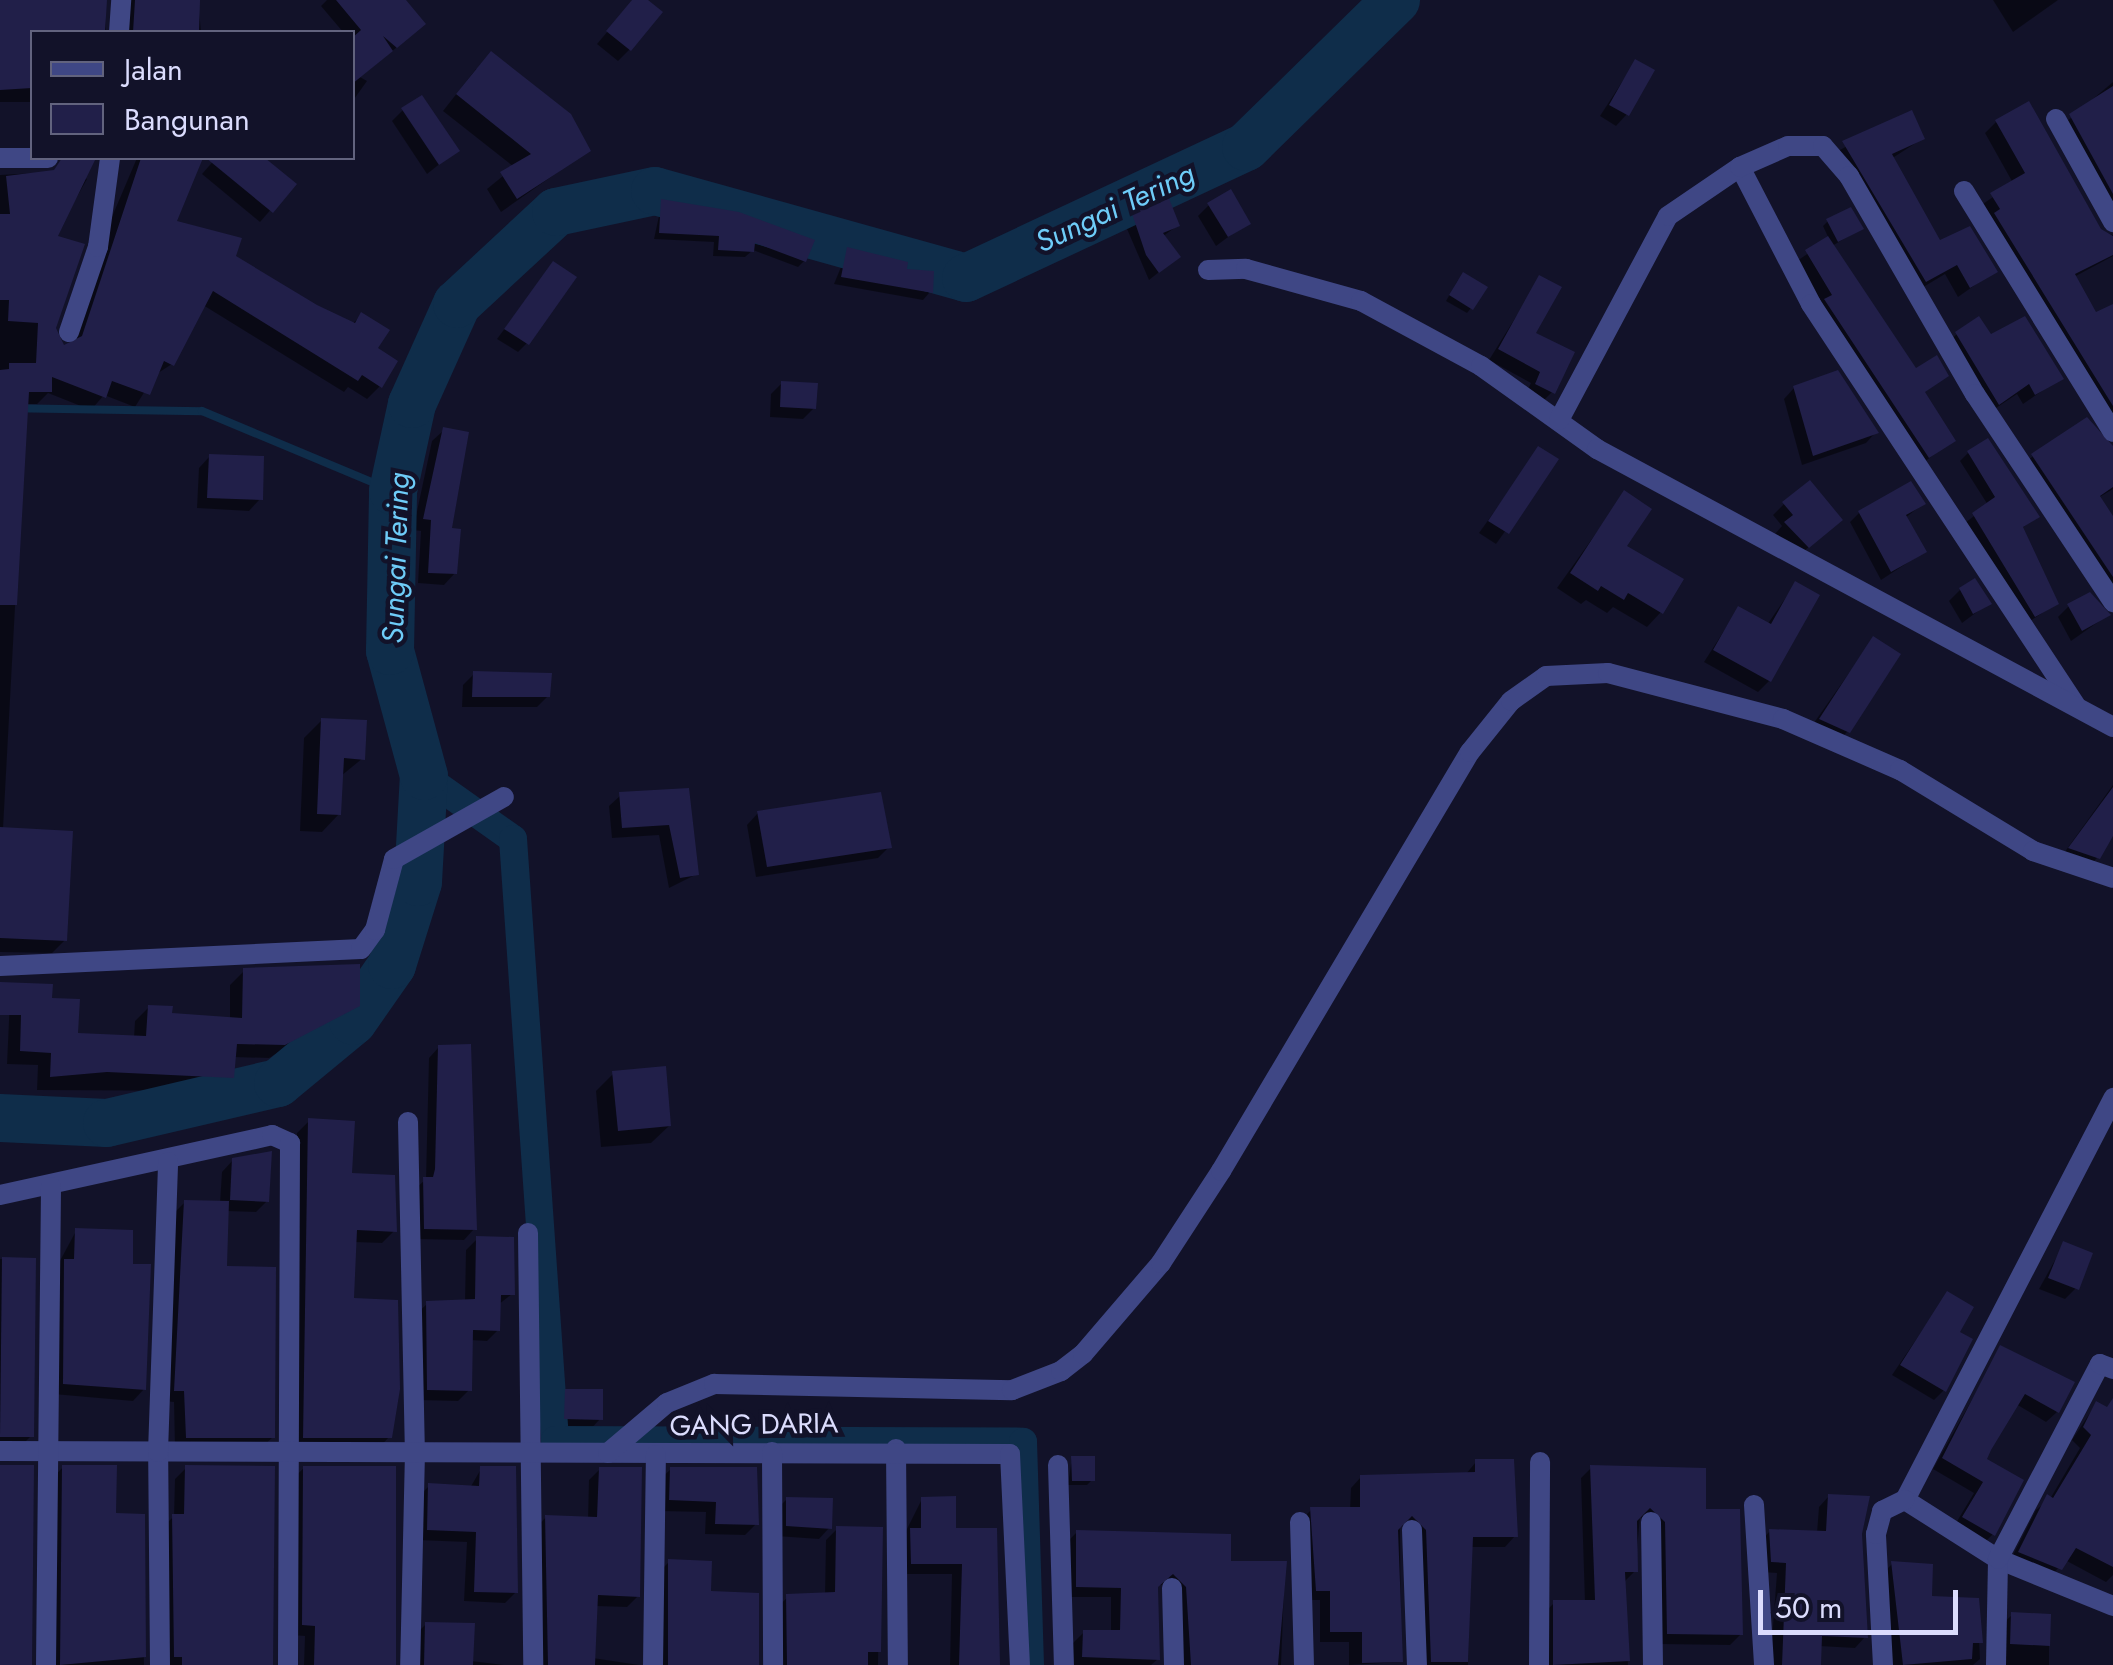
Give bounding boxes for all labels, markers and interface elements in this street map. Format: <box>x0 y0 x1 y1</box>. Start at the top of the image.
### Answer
legend <box>30 30 355 160</box>
text: Jalan <box>124 48 183 91</box>
text: Bangunan <box>124 98 250 141</box>
water label: Sungai Tering <box>1030 156 1200 260</box>
water label: Sungai Tering <box>375 472 417 644</box>
street label: GANG DARIA <box>669 1407 839 1443</box>
scale bar <box>1763 1570 1963 1632</box>
text: 50 m <box>1775 1586 1842 1629</box>

